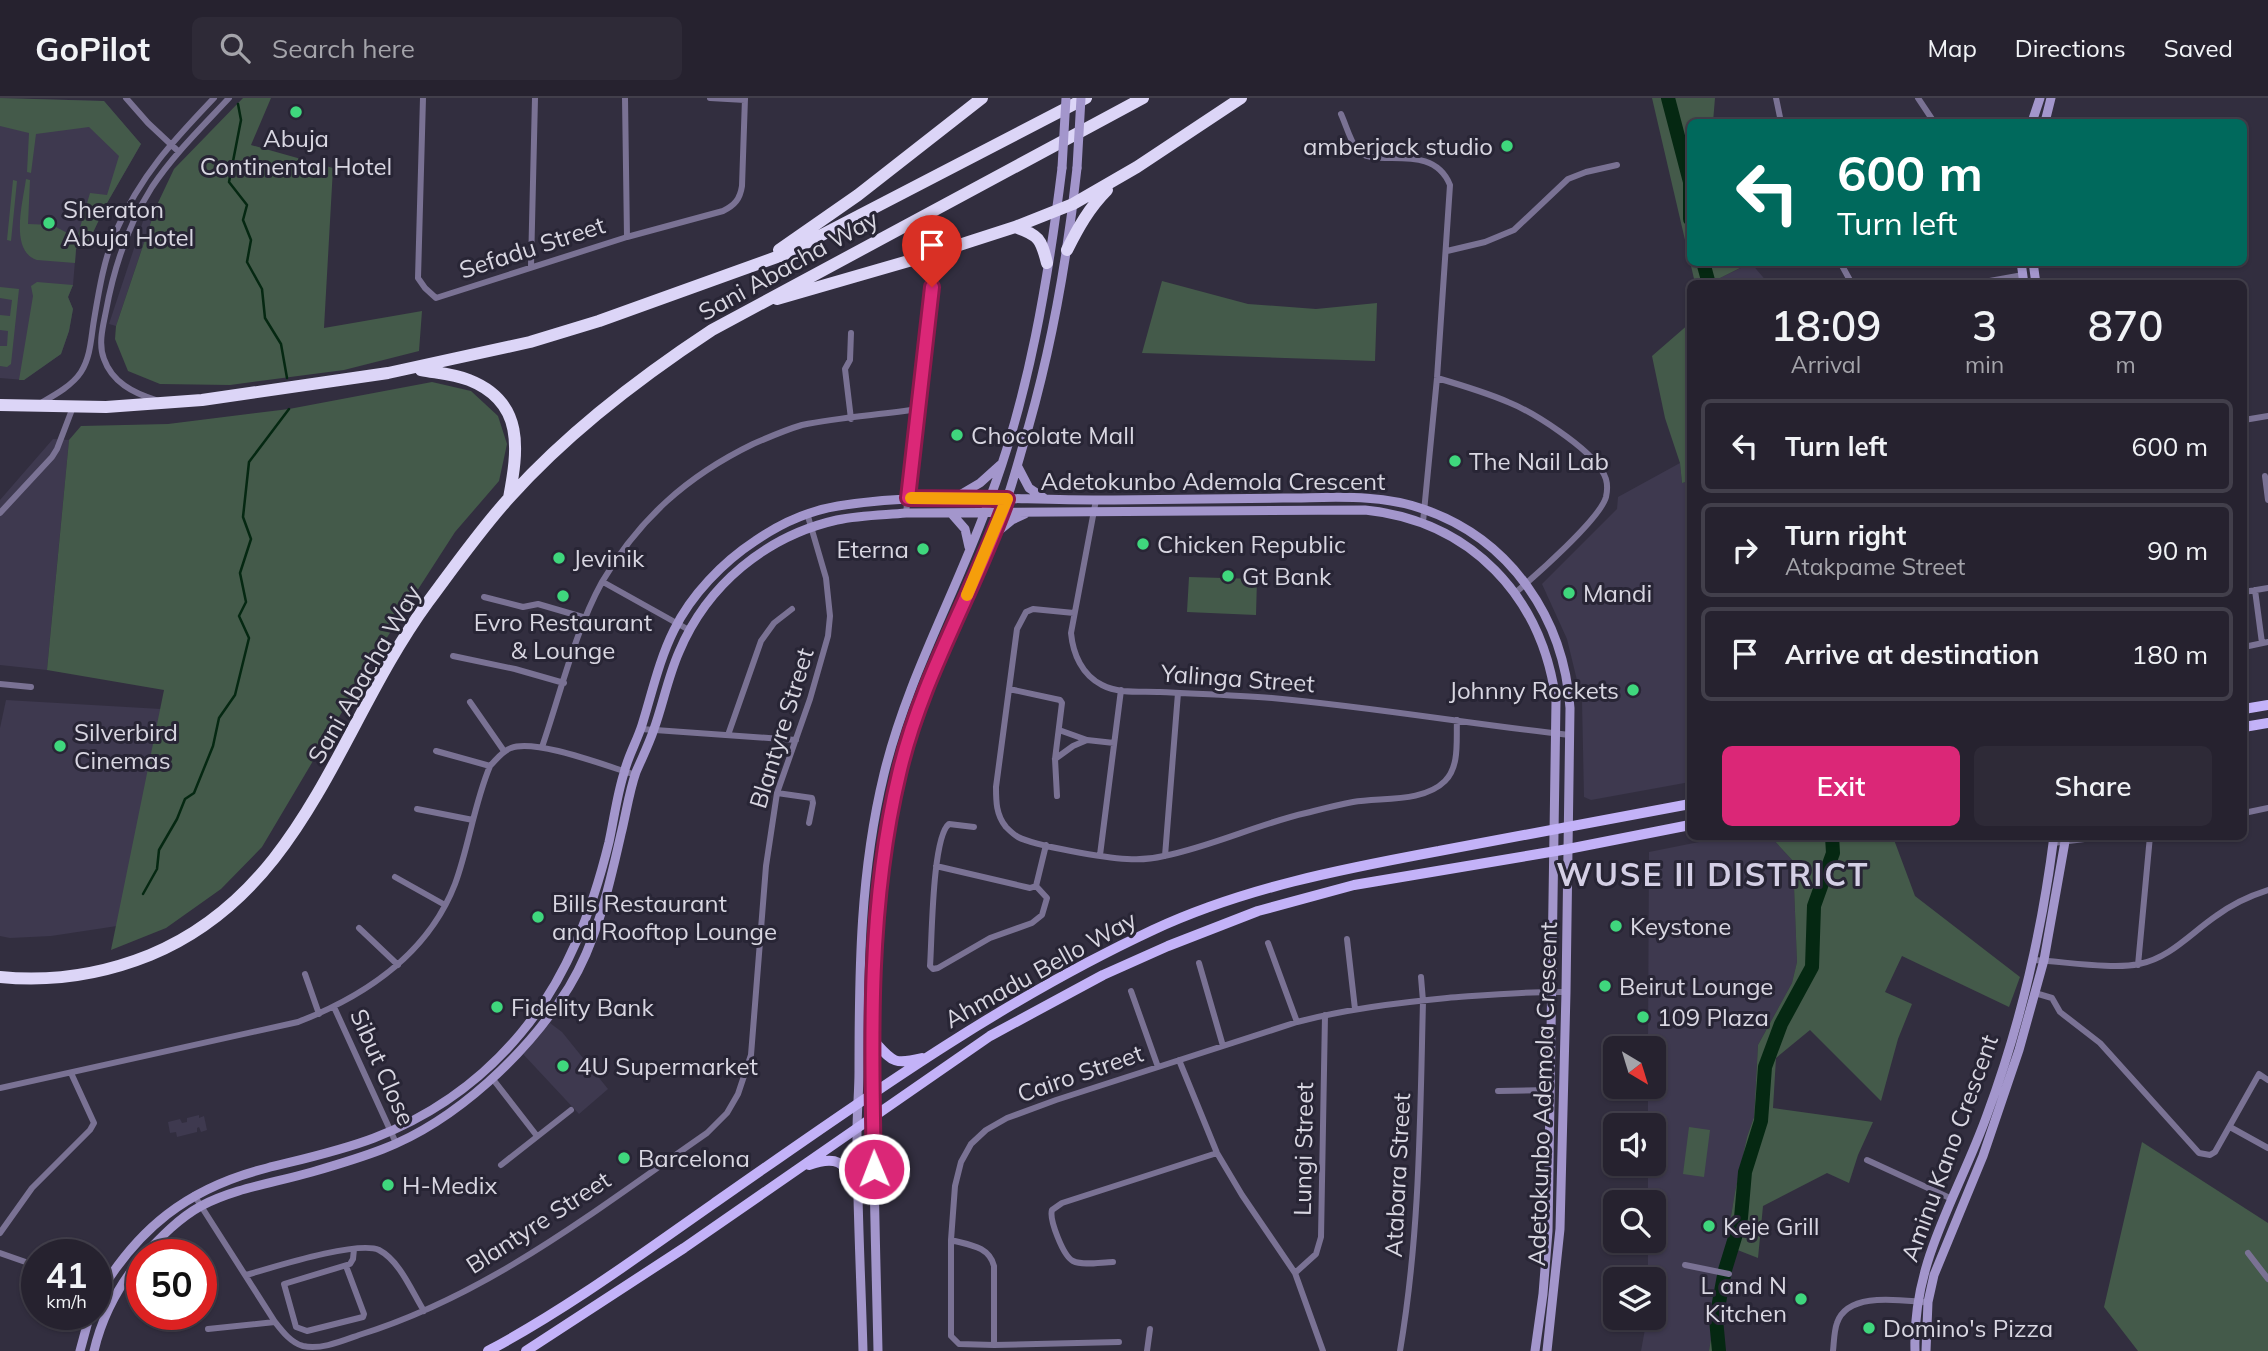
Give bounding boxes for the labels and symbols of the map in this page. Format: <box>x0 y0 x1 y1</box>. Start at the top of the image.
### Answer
marker: Abuja Continental Hotel <box>288 104 304 120</box>
place label: Abuja Continental Hotel <box>200 123 392 181</box>
place label: amberjack studio <box>1303 131 1493 161</box>
marker: amberjack studio <box>1499 138 1515 154</box>
place label: Sheraton Abuja Hotel <box>63 194 194 252</box>
street label: Sani Abacha Way <box>693 203 883 327</box>
street label: Sefadu Street <box>455 209 609 285</box>
marker: Sheraton Abuja Hotel <box>41 215 57 231</box>
pin <box>902 215 962 287</box>
place label: Chocolate Mall <box>971 420 1135 450</box>
marker: Chocolate Mall <box>949 427 965 443</box>
place label: The Nail Lab <box>1469 446 1609 476</box>
marker: The Nail Lab <box>1447 453 1463 469</box>
street label: Adetokunbo Ademola Crescent <box>1041 466 1385 496</box>
place label: Chicken Republic <box>1157 529 1346 559</box>
place label: Eterna <box>836 534 909 564</box>
marker: Chicken Republic <box>1135 536 1151 552</box>
marker: Eterna <box>915 541 931 557</box>
place label: Jevinik <box>573 543 645 573</box>
marker: Jevinik <box>551 550 567 566</box>
place label: Gt Bank <box>1242 561 1332 591</box>
marker: Gt Bank <box>1220 568 1236 584</box>
place label: Mandi <box>1583 578 1652 608</box>
street label: Sani Abacha Way <box>301 579 427 768</box>
marker: Mandi <box>1561 585 1577 601</box>
marker: Evro Restaurant & Lounge <box>555 588 571 604</box>
place label: Evro Restaurant & Lounge <box>474 607 652 665</box>
street label: Blantyre Street <box>742 644 820 812</box>
street label: Yalinga Street <box>1159 658 1316 698</box>
place label: Johnny Rockets <box>1449 675 1619 705</box>
marker: Johnny Rockets <box>1625 682 1641 698</box>
place label: Silverbird Cinemas <box>74 717 178 775</box>
marker: Silverbird Cinemas <box>52 738 68 754</box>
district label: WUSE II DISTRICT <box>1556 854 1870 894</box>
place label: Bills Restaurant and Rooftop Lounge <box>552 888 777 946</box>
street label: Ahmadu Bello Way <box>939 904 1141 1034</box>
marker: Bills Restaurant and Rooftop Lounge <box>530 909 546 925</box>
place label: Keystone <box>1630 911 1731 941</box>
marker: Keystone <box>1608 918 1624 934</box>
street label: Adetokunbo Ademola Crescent <box>1521 921 1563 1267</box>
place label: Beirut Lounge <box>1619 971 1773 1001</box>
marker: Beirut Lounge <box>1597 978 1613 994</box>
place label: Fidelity Bank <box>511 992 654 1022</box>
marker: Fidelity Bank <box>489 999 505 1015</box>
place label: 109 Plaza <box>1657 1002 1769 1032</box>
street label: Sibut Close <box>344 1004 422 1130</box>
marker: 109 Plaza <box>1635 1009 1651 1025</box>
street label: Aminu Kano Crescent <box>1894 1030 2004 1266</box>
north arrow <box>1603 1036 1666 1099</box>
street label: Cairo Street <box>1013 1037 1147 1109</box>
place label: 4U Supermarket <box>577 1051 758 1081</box>
marker: 4U Supermarket <box>555 1058 571 1074</box>
street label: Lungi Street <box>1287 1082 1319 1216</box>
street label: Atabara Street <box>1378 1092 1416 1258</box>
position arrow <box>837 1132 911 1206</box>
place label: Barcelona <box>638 1143 750 1173</box>
marker: Barcelona <box>616 1150 632 1166</box>
street label: Blantyre Street <box>460 1164 616 1280</box>
place label: H-Medix <box>402 1170 497 1200</box>
marker: H-Medix <box>380 1177 396 1193</box>
place label: Keje Grill <box>1723 1211 1819 1241</box>
marker: Keje Grill <box>1701 1218 1717 1234</box>
speed limit sign: 50 <box>126 1239 217 1330</box>
place label: L and N Kitchen <box>1701 1270 1787 1328</box>
marker: L and N Kitchen <box>1793 1291 1809 1307</box>
place label: Domino's Pizza <box>1883 1313 2053 1343</box>
marker: Domino's Pizza <box>1861 1320 1877 1336</box>

